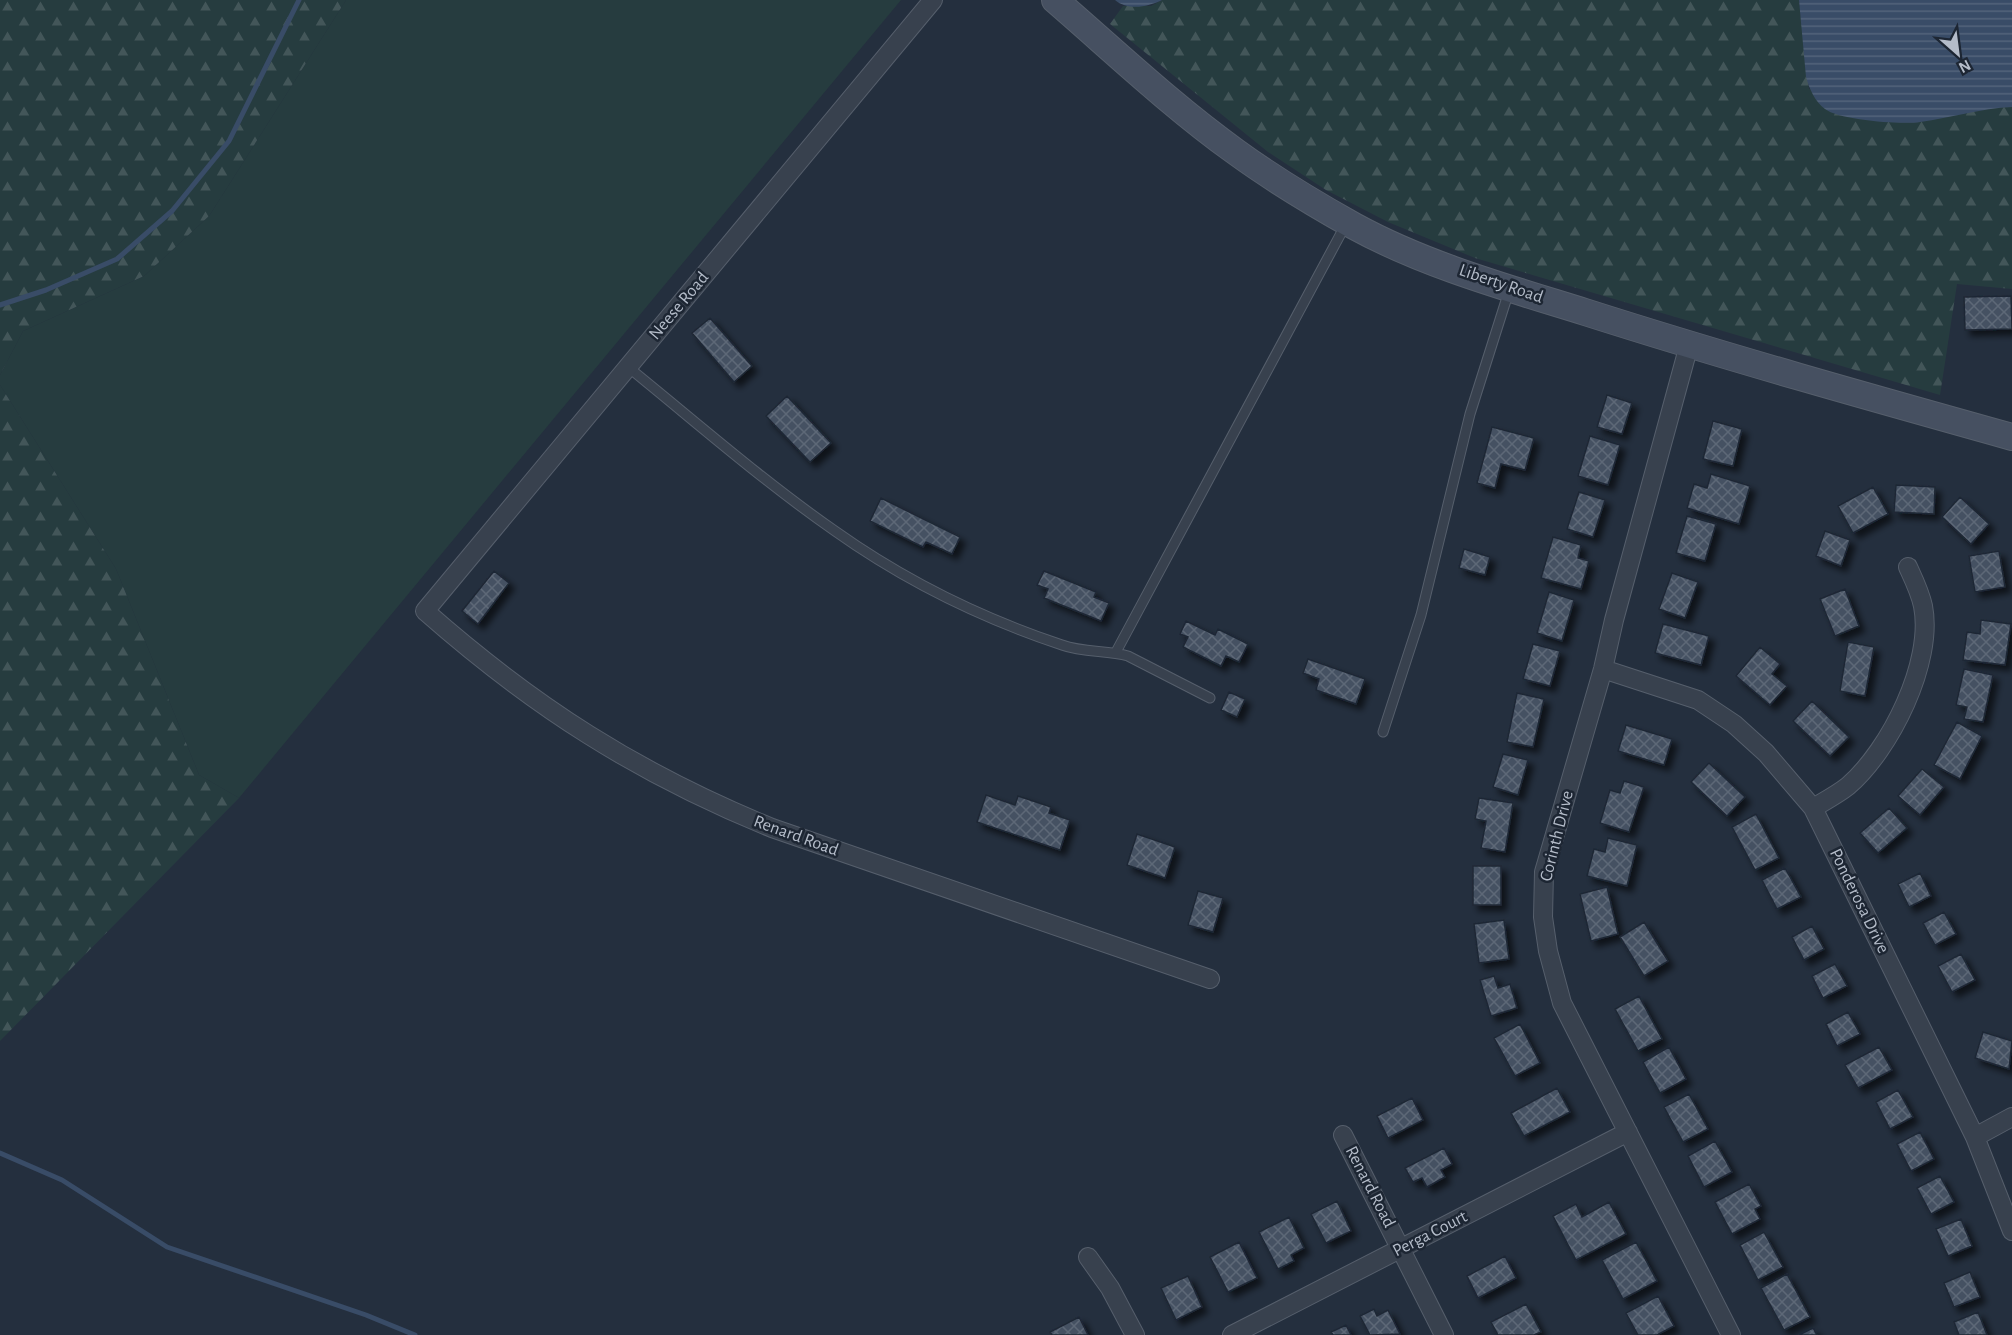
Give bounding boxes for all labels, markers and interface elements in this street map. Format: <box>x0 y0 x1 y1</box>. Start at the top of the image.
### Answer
north arrow <box>1928 24 1988 84</box>
text: N <box>1956 57 1973 76</box>
street label: Liberty Road <box>1457 261 1545 307</box>
street label: Neese Road <box>646 269 712 343</box>
street label: Corinth Drive <box>1537 789 1577 883</box>
street label: Renard Road <box>751 812 841 860</box>
street label: Ponderosa Drive <box>1826 846 1892 956</box>
street label: Renard Road <box>1342 1143 1398 1231</box>
street label: Perga Court <box>1390 1207 1470 1260</box>

